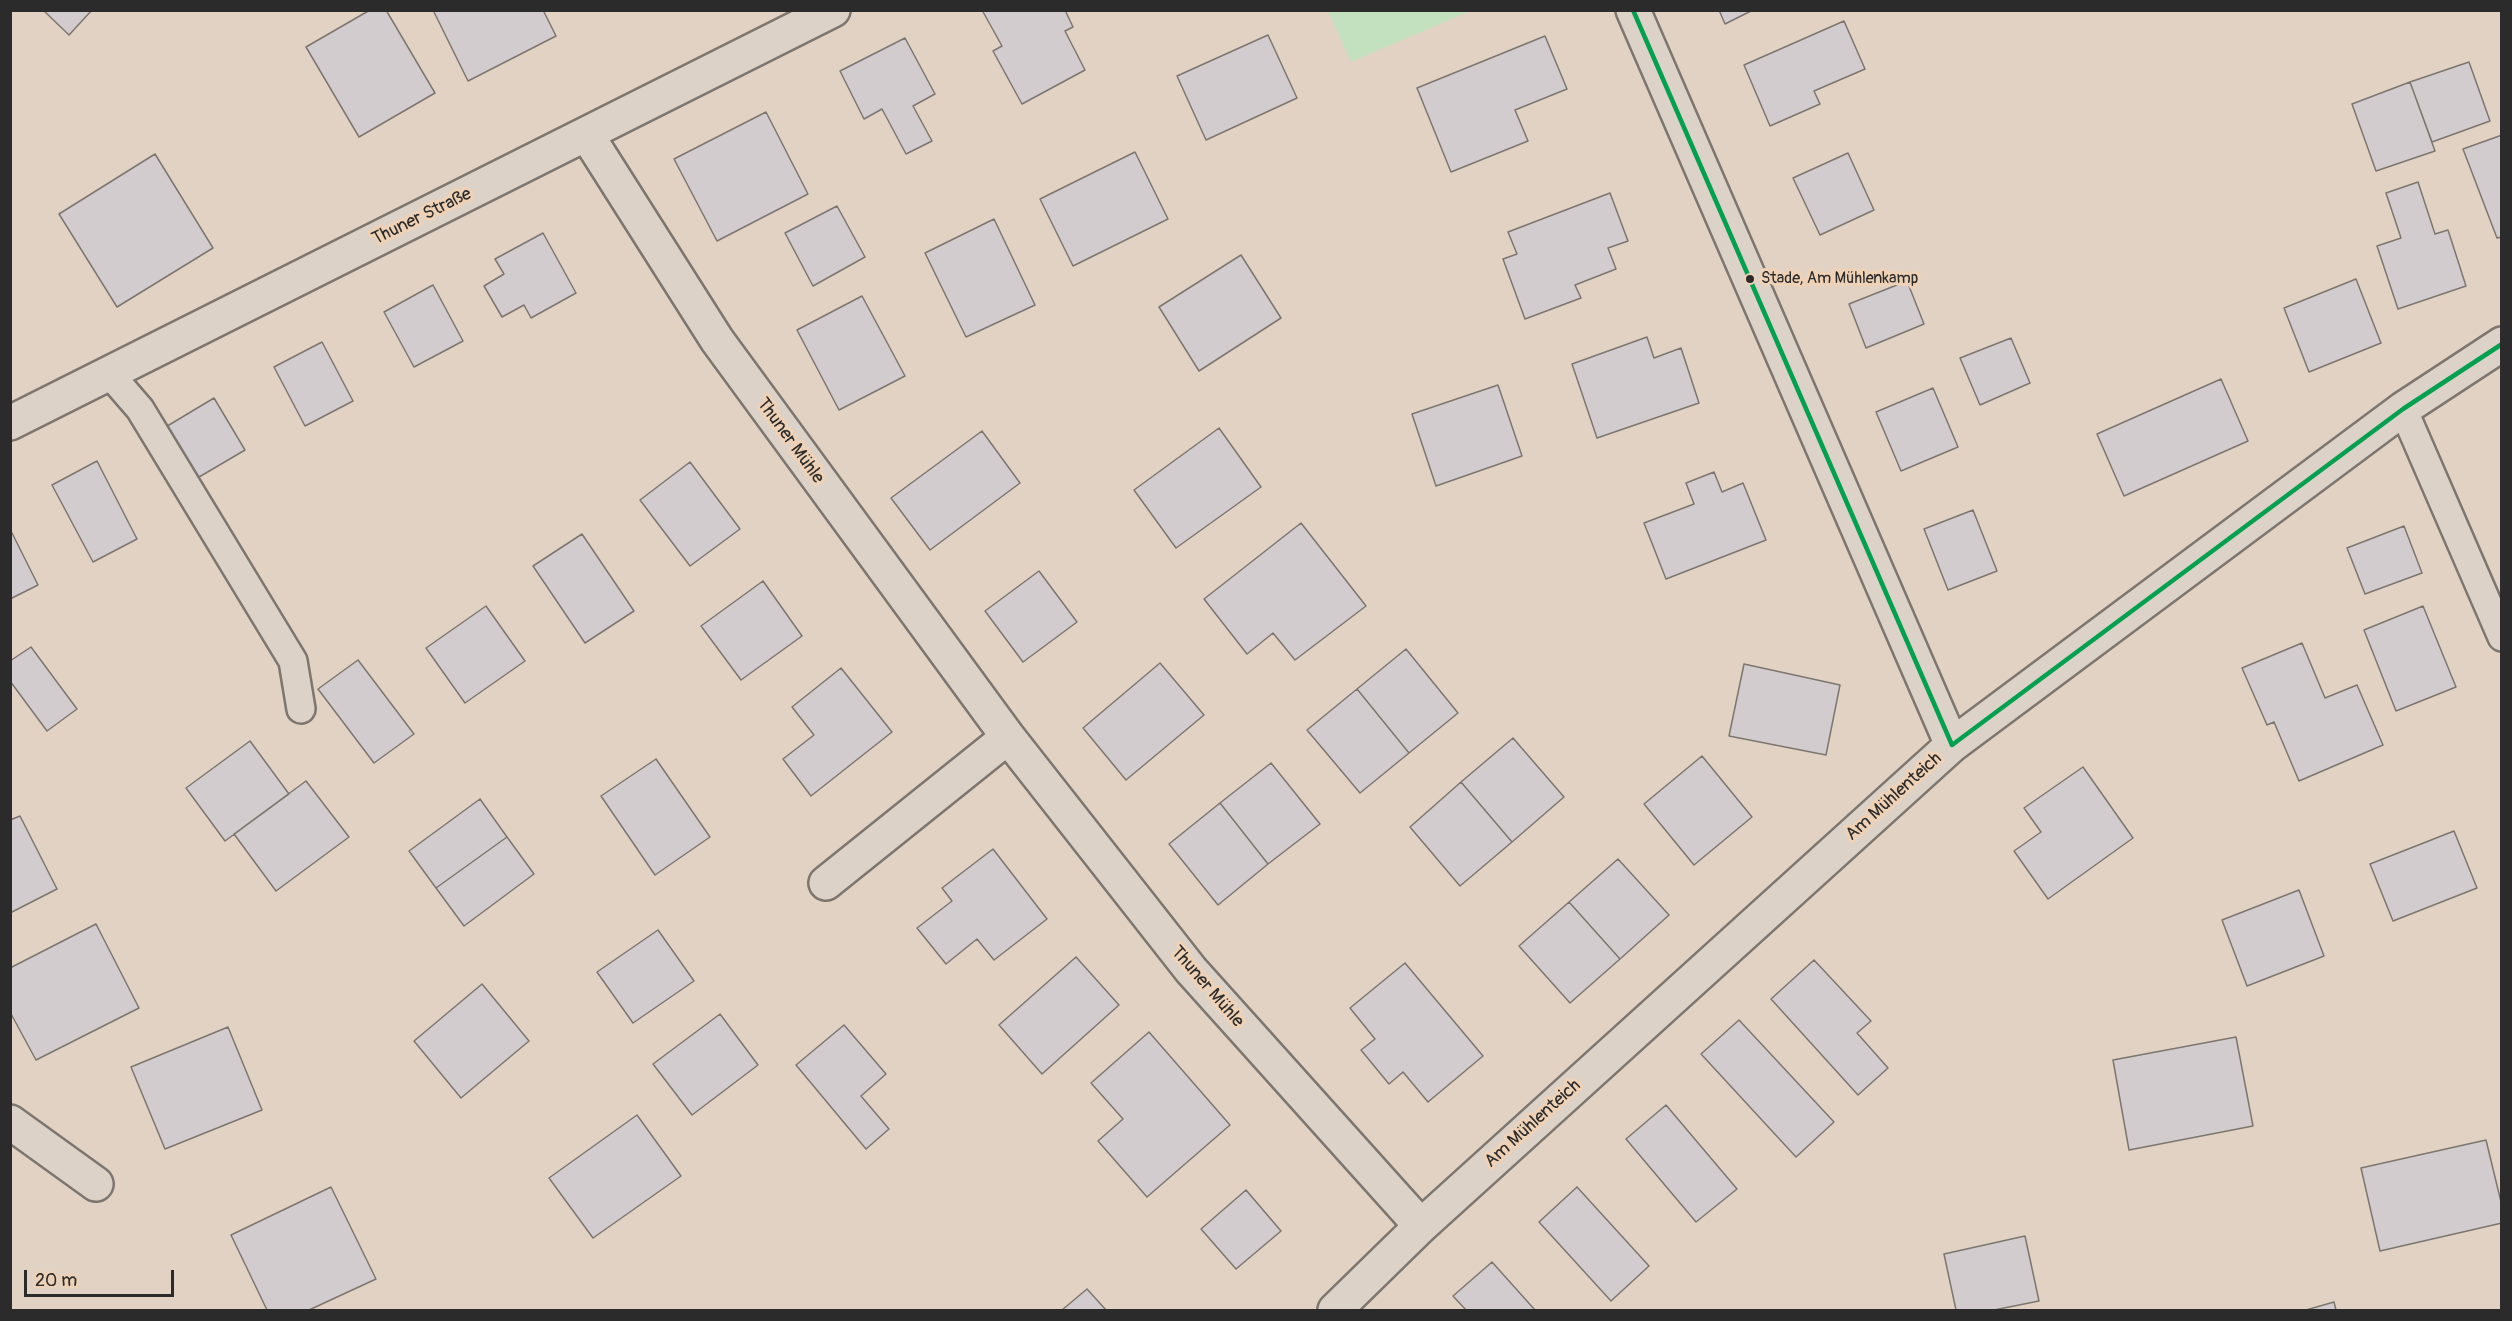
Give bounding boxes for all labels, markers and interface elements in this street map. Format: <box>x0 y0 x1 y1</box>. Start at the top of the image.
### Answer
street label: Thuner Straße <box>369 184 475 250</box>
place label: Stade, Am Mühlenkamp <box>1761 269 1918 289</box>
marker: Stade, Am Mühlenkamp <box>1744 273 1756 285</box>
street label: Thuner Mühle <box>752 394 828 488</box>
street label: Am Mühlenteich <box>1842 748 1946 846</box>
street label: Thuner Mühle <box>1166 942 1248 1032</box>
street label: Am Mühlenteich <box>1481 1075 1585 1173</box>
scale bar <box>27 1258 177 1296</box>
text: 20 m <box>35 1269 77 1292</box>

